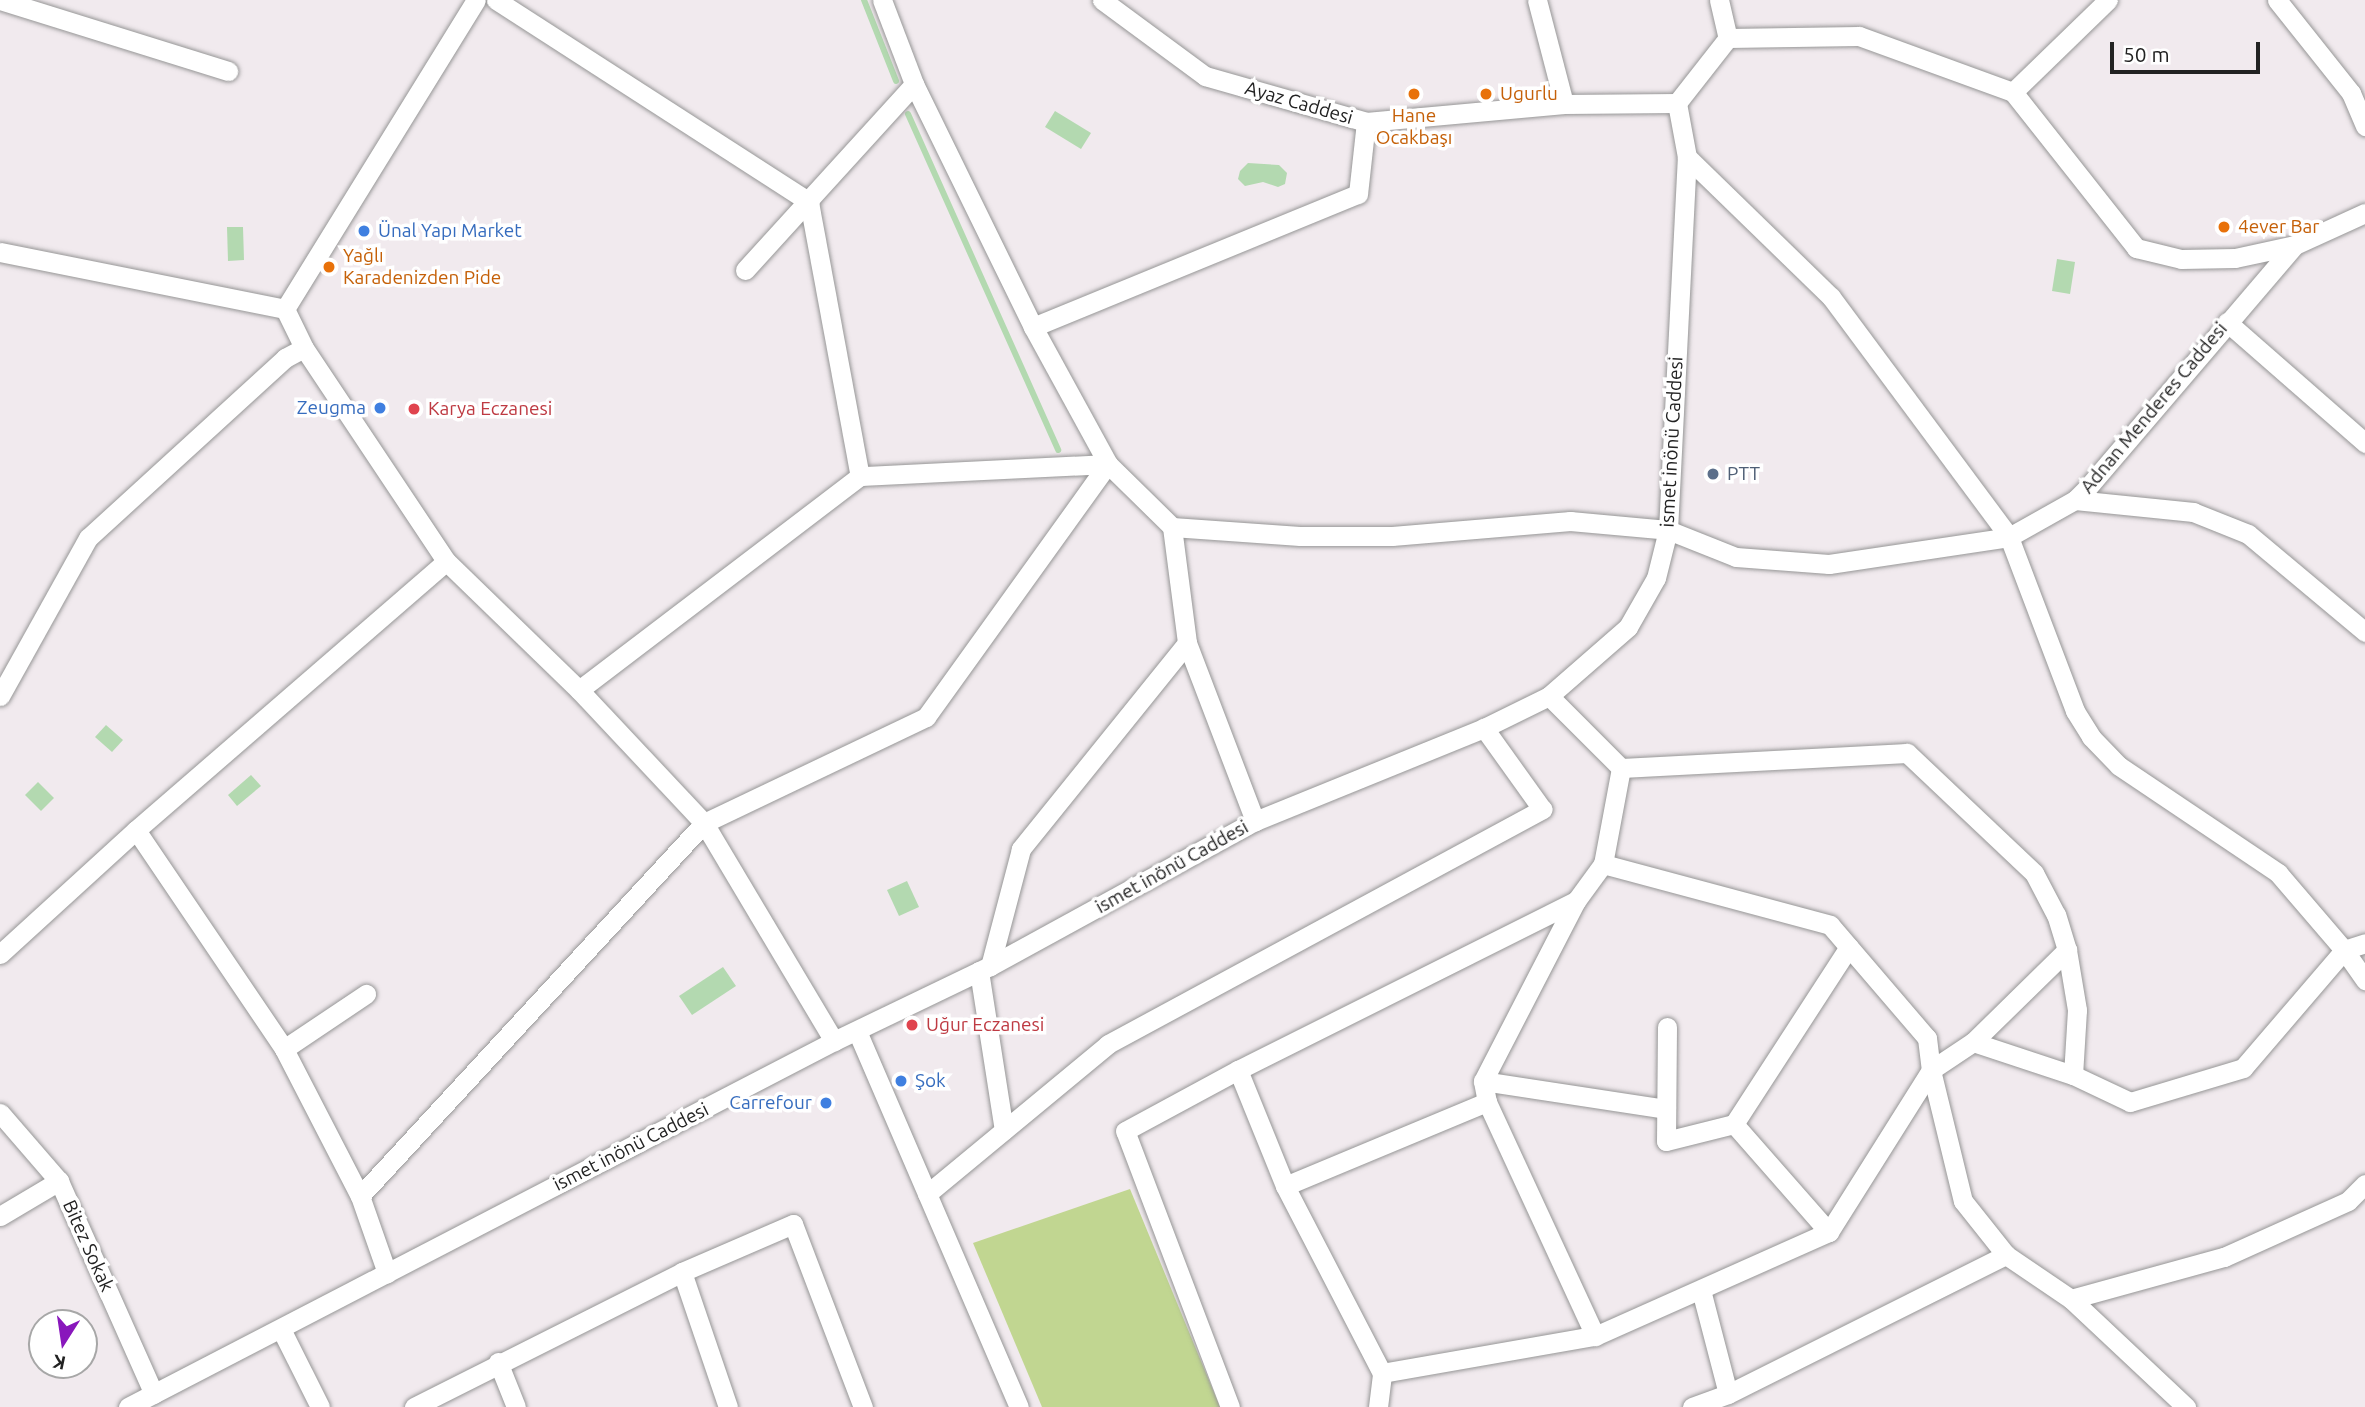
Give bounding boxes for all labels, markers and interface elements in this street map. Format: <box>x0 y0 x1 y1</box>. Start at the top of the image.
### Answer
scale bar <box>2113 28 2264 72</box>
text: 50 m <box>2123 42 2170 66</box>
street label: Ayaz Caddesi <box>1242 77 1356 129</box>
place label: Ugurlu <box>1500 83 1558 105</box>
marker: Hane Ocakbaşı <box>1406 86 1422 102</box>
marker: Ugurlu <box>1478 86 1494 102</box>
place label: Hane Ocakbaşı <box>1376 105 1452 149</box>
place label: 4ever Bar <box>2238 216 2320 238</box>
marker: 4ever Bar <box>2216 219 2232 235</box>
place label: Ünal Yapı Market <box>378 220 522 242</box>
marker: Ünal Yapı Market <box>356 223 372 239</box>
place label: Yağlı Karadenizden Pide <box>343 245 501 289</box>
marker: Yağlı Karadenizden Pide <box>321 259 337 275</box>
street label: Adnan Menderes Caddesi <box>2076 318 2232 498</box>
street label: ismet inönü Caddesi <box>1656 356 1688 528</box>
place label: Zeugma <box>297 397 366 419</box>
place label: Karya Eczanesi <box>428 398 552 420</box>
marker: Zeugma <box>372 400 388 416</box>
marker: Karya Eczanesi <box>406 401 422 417</box>
place label: PTT <box>1727 463 1760 485</box>
marker: PTT <box>1705 466 1721 482</box>
street label: ismet inönü Caddesi <box>1092 816 1252 918</box>
place label: Uğur Eczanesi <box>926 1014 1044 1036</box>
marker: Uğur Eczanesi <box>904 1017 920 1033</box>
place label: Şok <box>915 1070 946 1092</box>
marker: Şok <box>893 1073 909 1089</box>
place label: Carrefour <box>729 1092 812 1114</box>
marker: Carrefour <box>818 1095 834 1111</box>
street label: ismet inönü Caddesi <box>550 1098 712 1196</box>
street label: Bitez Sokak <box>58 1197 118 1295</box>
north arrow <box>28 1309 98 1379</box>
text: K <box>51 1351 68 1375</box>

